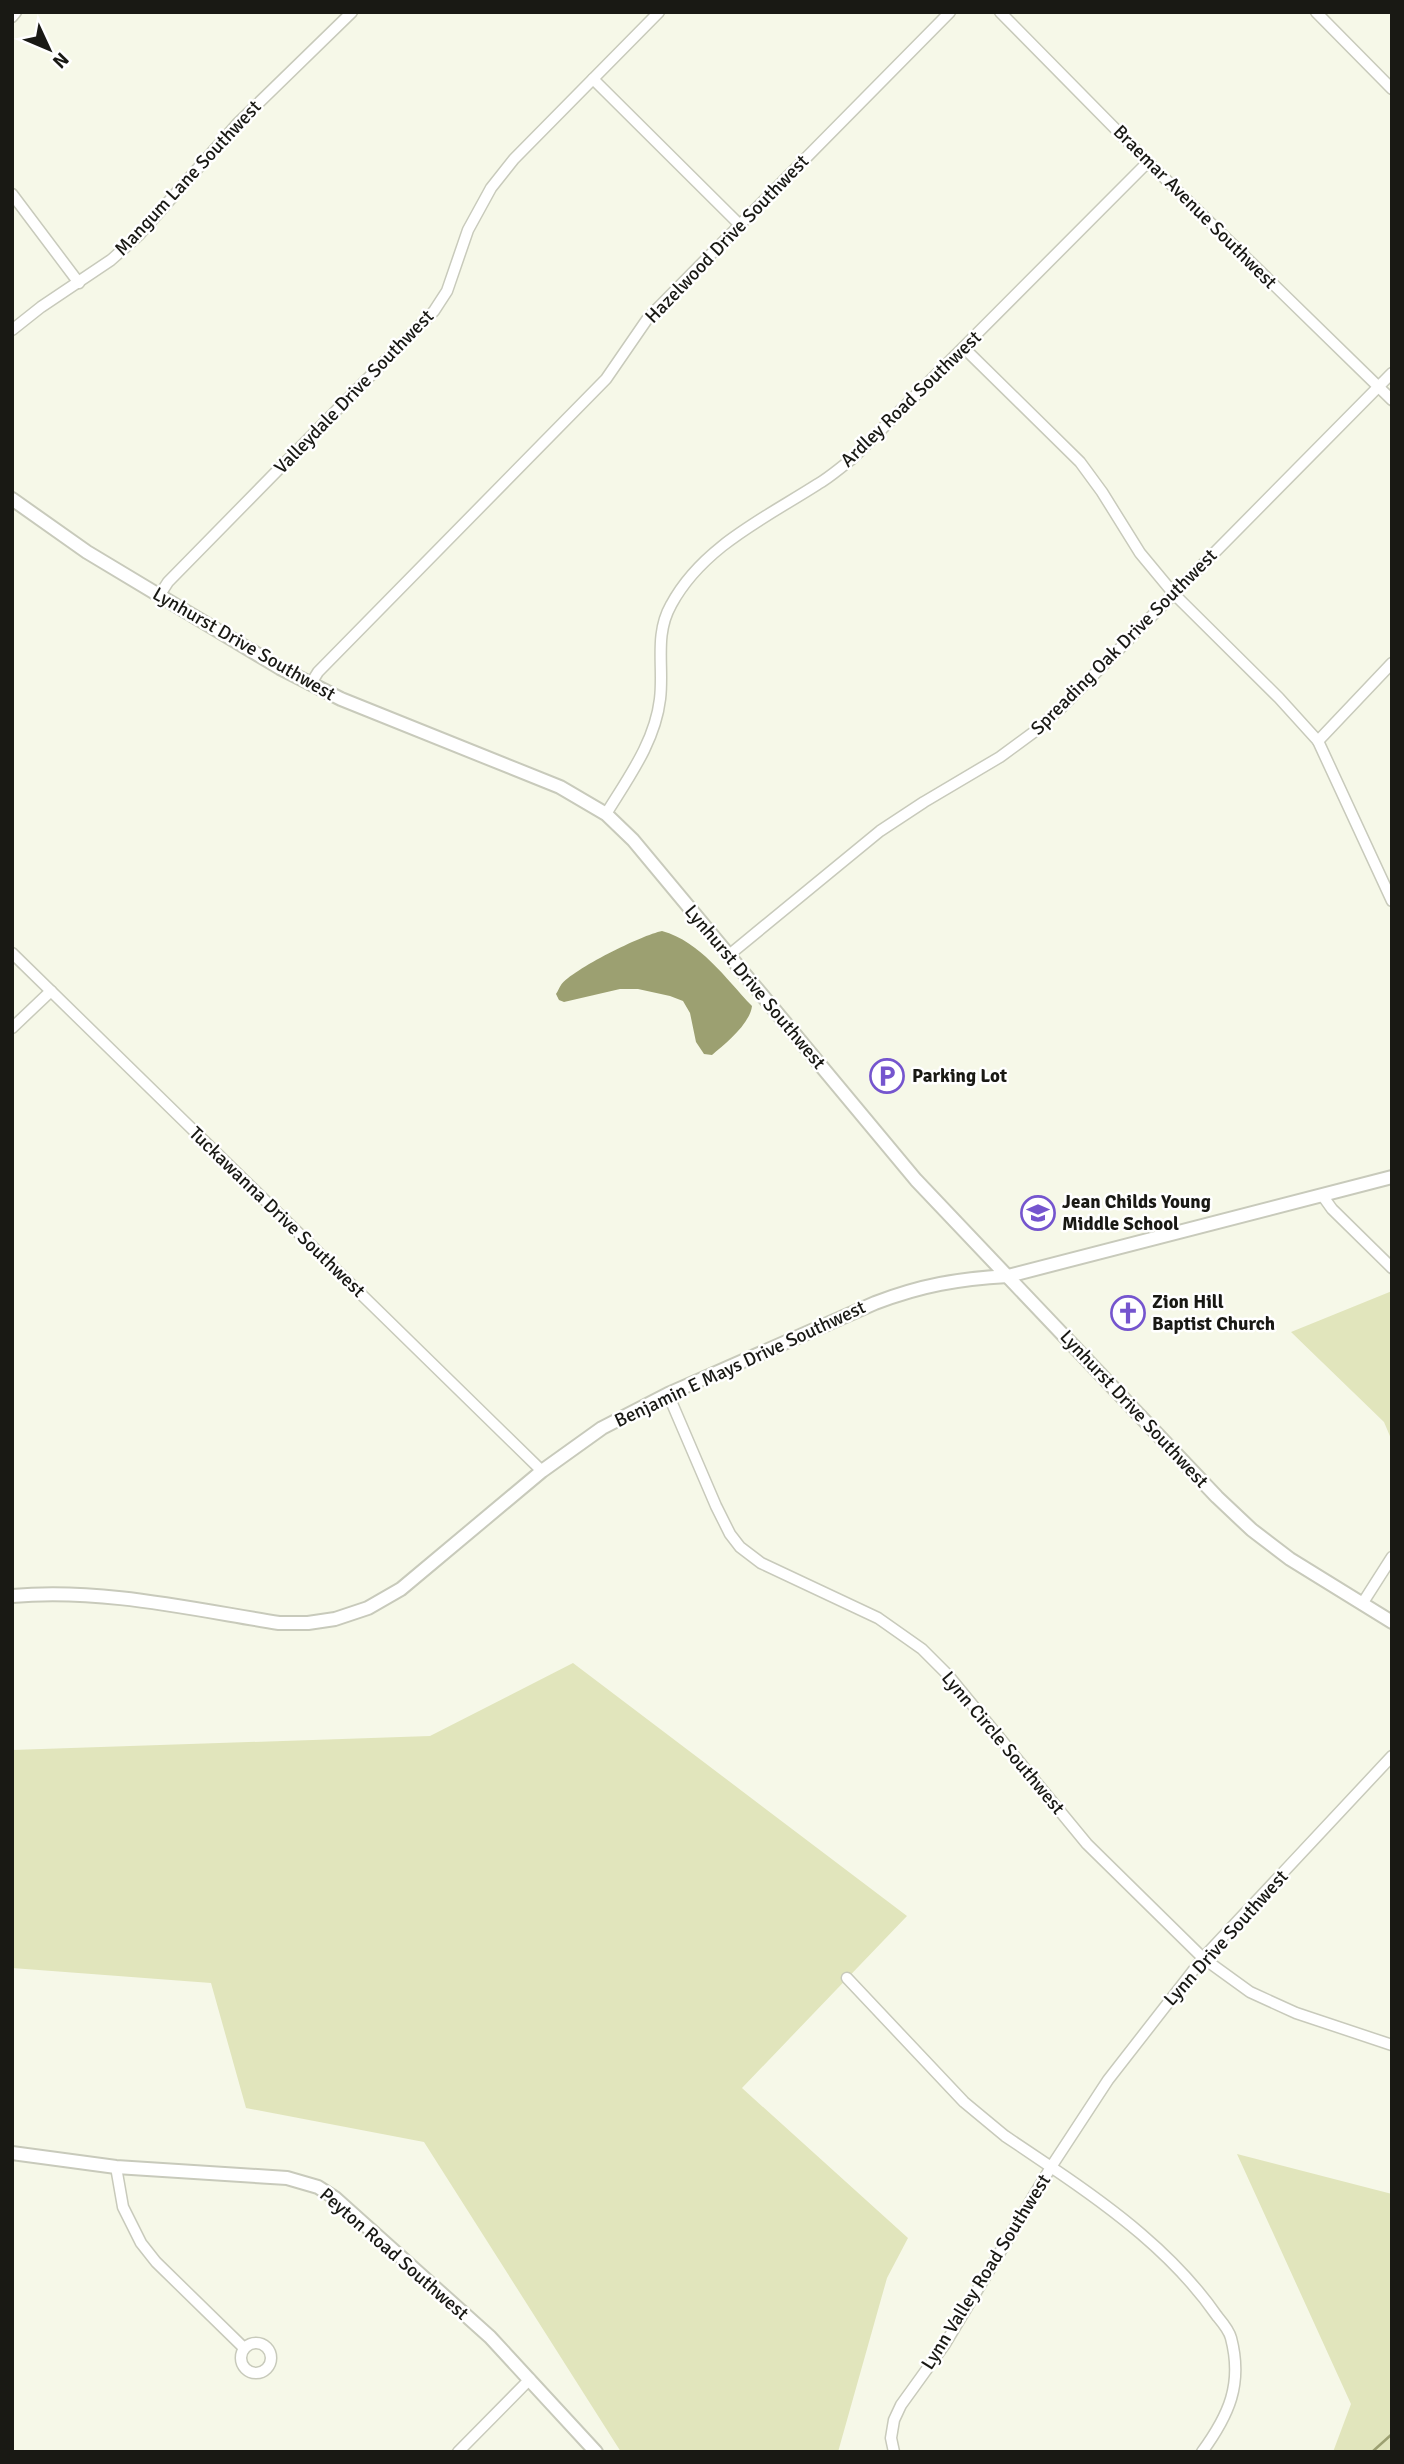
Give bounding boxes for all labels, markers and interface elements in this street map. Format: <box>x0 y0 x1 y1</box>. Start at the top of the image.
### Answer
north arrow <box>14 14 84 84</box>
text: N <box>47 47 74 73</box>
street label: Mangum Lane Southwest <box>110 95 267 261</box>
street label: Braemar Avenue Southwest <box>1108 120 1282 294</box>
street label: Hazelwood Drive Southwest <box>640 149 814 328</box>
street label: Valleydale Drive Southwest <box>269 304 439 479</box>
street label: Ardley Road Southwest <box>836 325 987 472</box>
street label: Spreading Oak Drive Southwest <box>1026 544 1222 740</box>
street label: Lynhurst Drive Southwest <box>148 582 340 706</box>
street label: Lynhurst Drive Southwest <box>679 900 831 1074</box>
parking icon: Parking Lot <box>868 1057 906 1095</box>
place label: Parking Lot <box>912 1064 1007 1088</box>
street label: Tuckawanna Drive Southwest <box>184 1121 370 1303</box>
place label: Jean Childs Young Middle School <box>1062 1190 1211 1236</box>
school or university icon: Jean Childs Young Middle School <box>1019 1194 1057 1232</box>
place label: Zion Hill Baptist Church <box>1152 1290 1275 1336</box>
church icon: Zion Hill Baptist Church <box>1109 1294 1147 1332</box>
street label: Benjamin E Mays Drive Southwest <box>611 1295 870 1433</box>
street label: Lynhurst Drive Southwest <box>1055 1325 1214 1493</box>
street label: Lynn Circle Southwest <box>936 1667 1070 1820</box>
street label: Lynn Drive Southwest <box>1159 1865 1294 2011</box>
street label: Lynn Valley Road Southwest <box>916 2170 1056 2374</box>
street label: Peyton Road Southwest <box>314 2183 474 2326</box>

